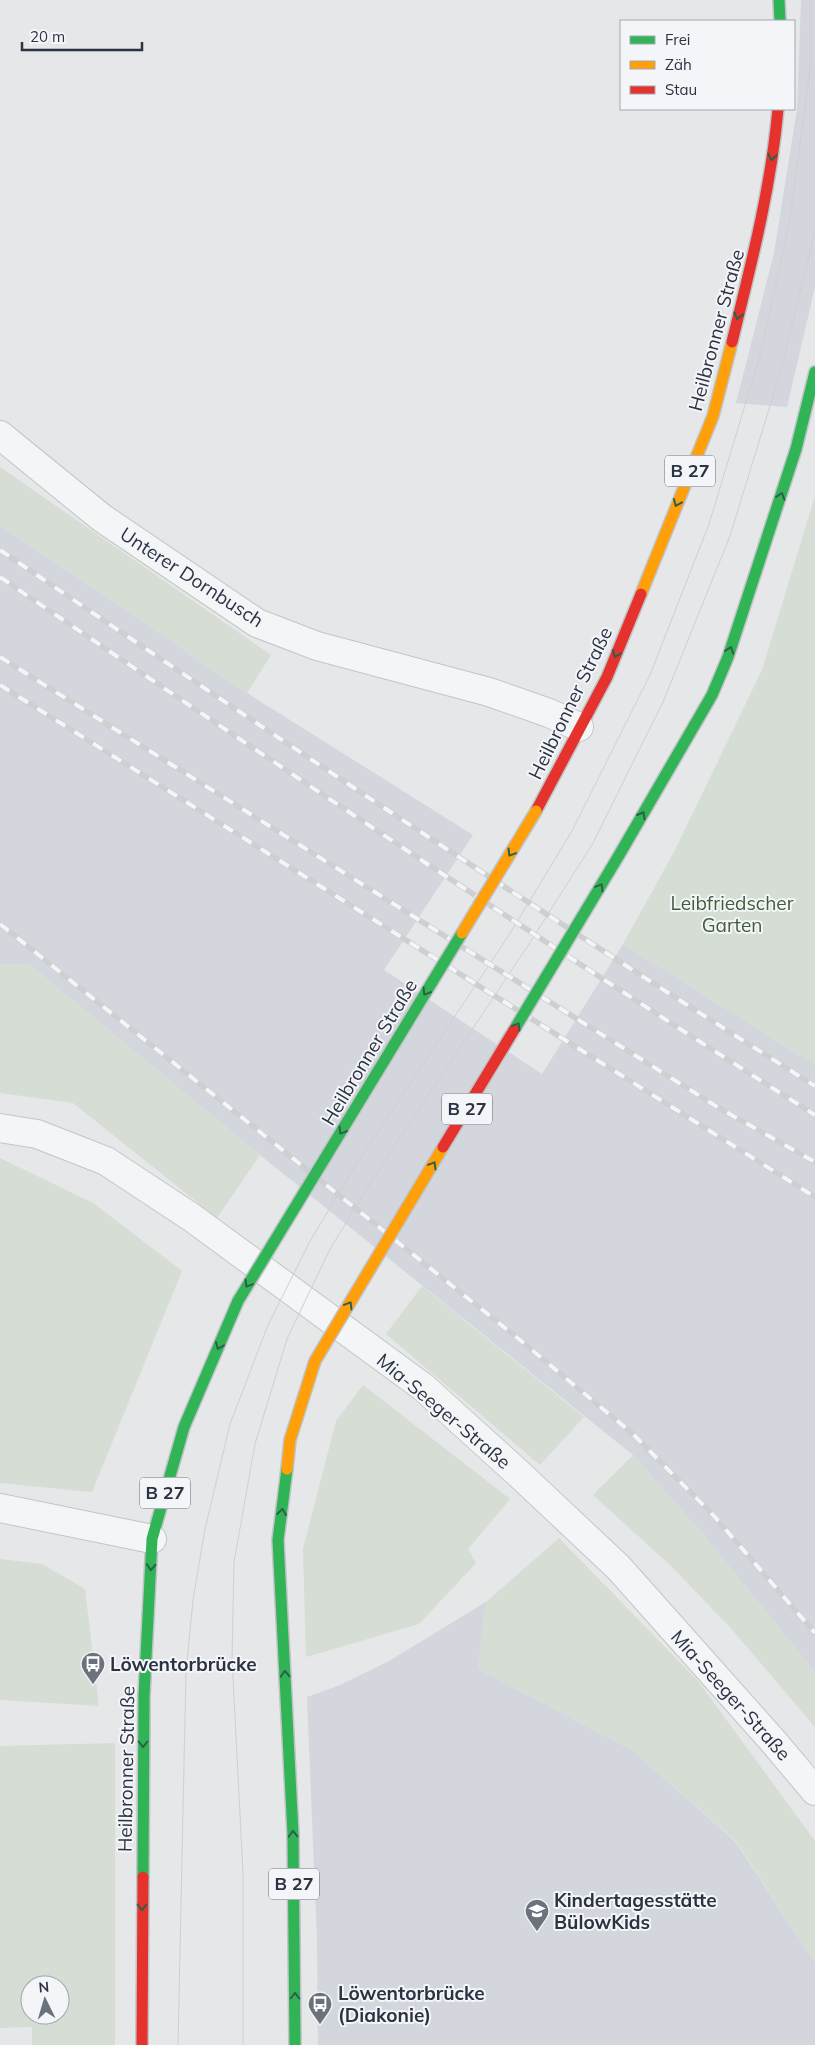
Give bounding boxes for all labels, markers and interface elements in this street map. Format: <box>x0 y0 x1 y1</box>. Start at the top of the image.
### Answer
scale bar <box>22 20 142 52</box>
legend <box>620 20 795 110</box>
text: 20 m <box>30 27 65 46</box>
text: Frei <box>665 30 690 49</box>
text: Zäh <box>665 55 692 74</box>
text: Stau <box>665 80 697 99</box>
one-way arrow <box>768 153 778 162</box>
street label: Heilbronner Straße <box>683 246 749 414</box>
one-way arrow <box>733 311 744 320</box>
road number: B 27 <box>665 456 715 486</box>
one-way arrow <box>775 492 785 500</box>
one-way arrow <box>673 498 684 507</box>
street label: Unterer Dornbusch <box>116 522 268 632</box>
street label: Heilbronner Straße <box>523 623 617 783</box>
one-way arrow <box>724 646 734 655</box>
one-way arrow <box>612 649 623 658</box>
one-way arrow <box>636 812 646 821</box>
one-way arrow <box>507 847 517 856</box>
one-way arrow <box>594 883 604 892</box>
park label: Leibfriedscher Garten <box>670 891 794 937</box>
street label: Heilbronner Straße <box>316 974 422 1130</box>
one-way arrow <box>423 986 433 995</box>
one-way arrow <box>510 1023 520 1032</box>
road number: B 27 <box>442 1094 492 1124</box>
one-way arrow <box>338 1125 348 1134</box>
one-way arrow <box>426 1162 436 1171</box>
one-way arrow <box>245 1279 255 1288</box>
one-way arrow <box>343 1301 353 1310</box>
one-way arrow <box>214 1341 225 1350</box>
street label: Mia-Seeger-Straße <box>372 1348 516 1474</box>
road number: B 27 <box>140 1478 190 1509</box>
one-way arrow <box>276 1507 287 1515</box>
one-way arrow <box>145 1563 156 1571</box>
street label: Mia-Seeger-Straße <box>666 1625 796 1765</box>
bus stop icon: Löwentorbrücke <box>80 1651 106 1685</box>
place label: Löwentorbrücke <box>110 1652 257 1676</box>
one-way arrow <box>279 1670 290 1678</box>
street label: Heilbronner Straße <box>113 1686 139 1852</box>
one-way arrow <box>138 1741 148 1749</box>
one-way arrow <box>287 1830 298 1838</box>
road number: B 27 <box>269 1868 319 1900</box>
place label: Kindertagesstätte BülowKids <box>554 1888 717 1934</box>
school or university icon: Kindertagesstätte BülowKids <box>524 1898 550 1932</box>
one-way arrow <box>137 1904 147 1911</box>
north arrow <box>20 1975 70 2025</box>
text: N <box>38 1978 50 1996</box>
place label: Löwentorbrücke (Diakonie) <box>338 1981 485 2027</box>
bus stop icon: Löwentorbrücke (Diakonie) <box>307 1991 333 2025</box>
one-way arrow <box>290 1992 300 2000</box>

